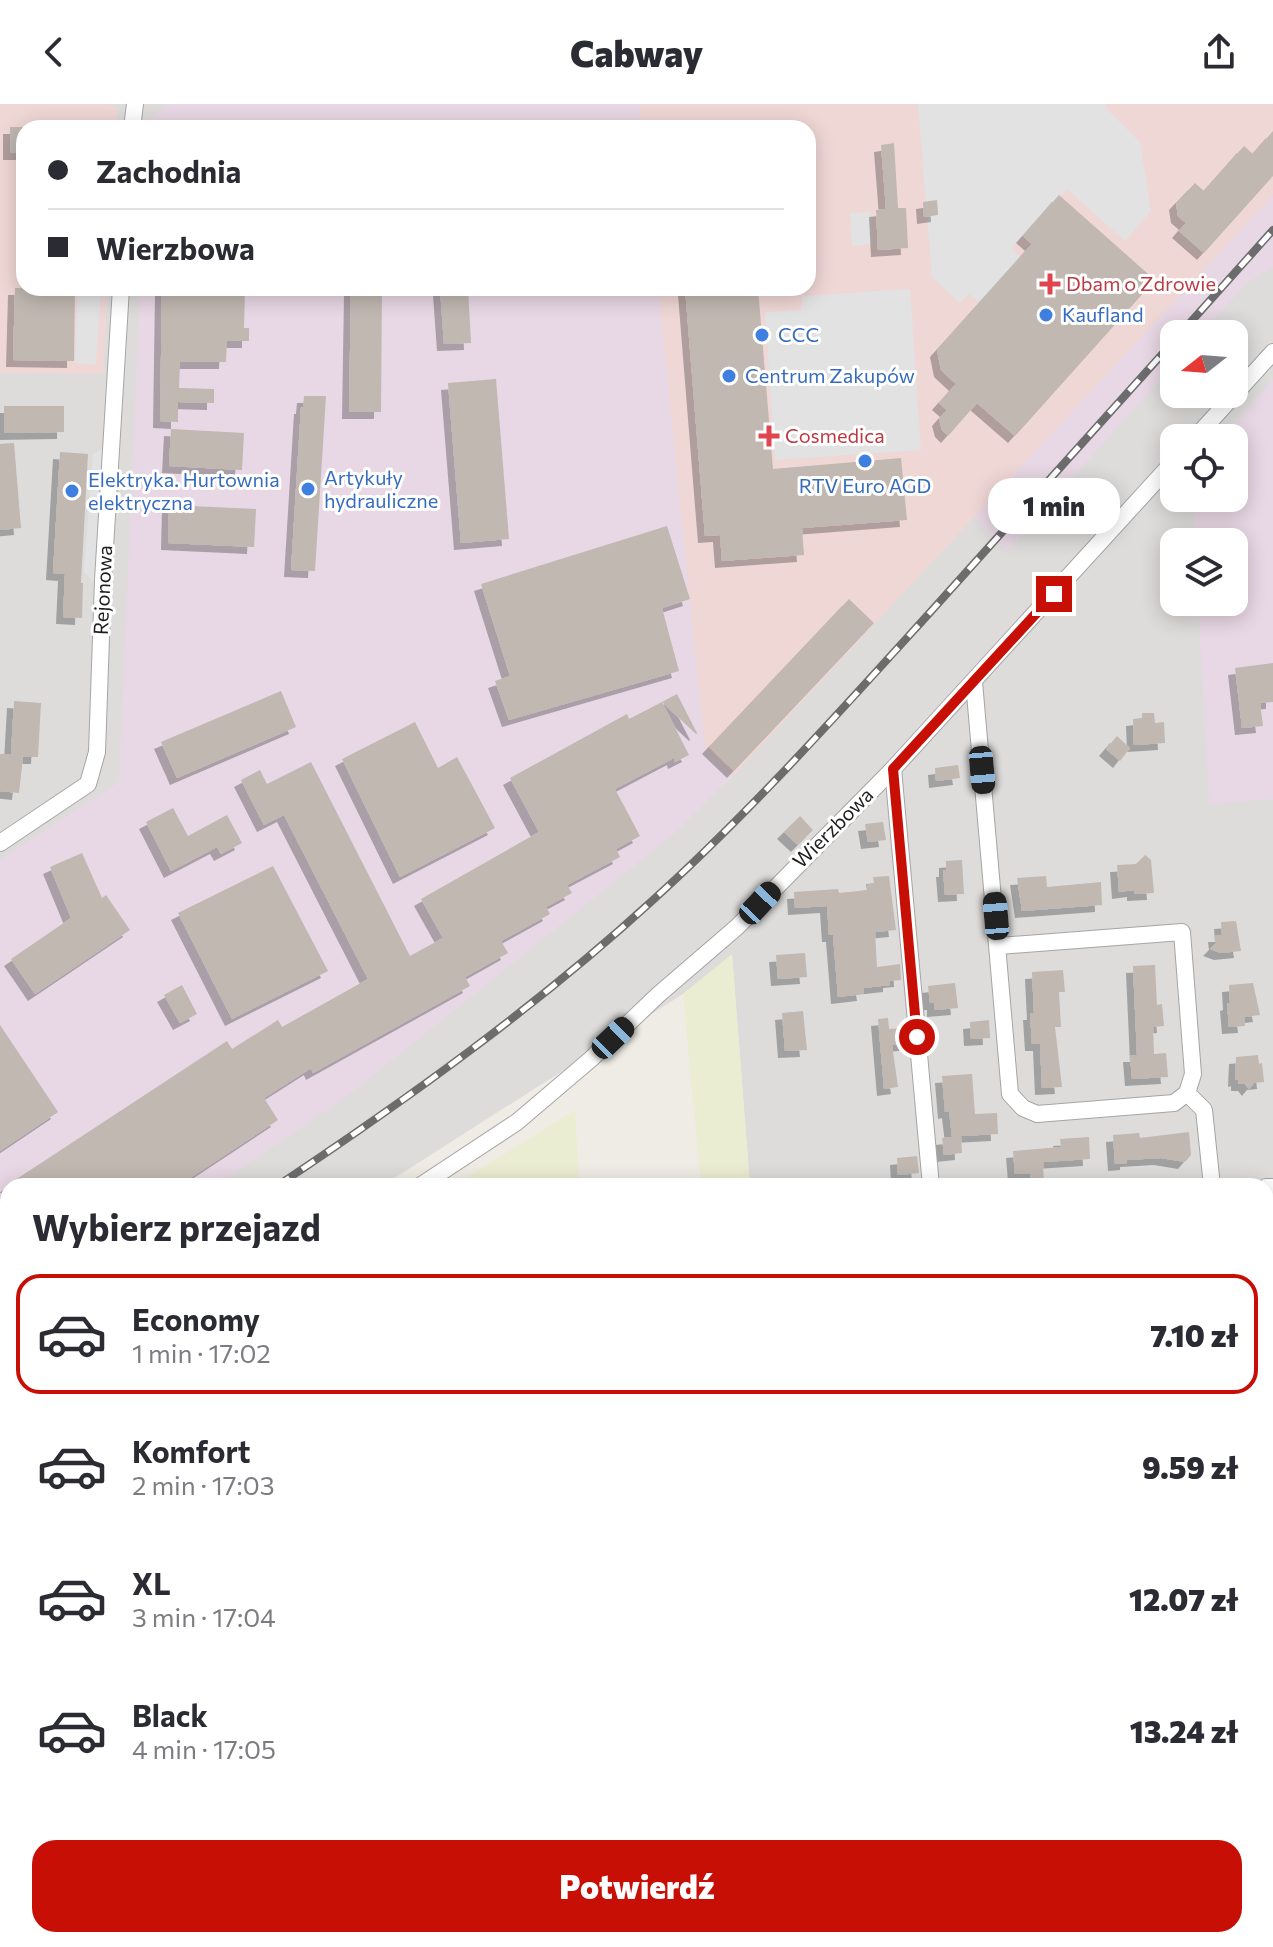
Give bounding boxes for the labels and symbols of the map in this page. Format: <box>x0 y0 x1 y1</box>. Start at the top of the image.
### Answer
place label: Dbam o Zdrowie <box>1066 271 1216 295</box>
marker: Dbam o Zdrowie <box>1041 275 1059 293</box>
place label: Kaufland <box>1062 302 1144 326</box>
marker: Kaufland <box>1037 306 1055 324</box>
north arrow <box>1160 320 1248 408</box>
place label: CCC <box>778 322 819 346</box>
marker: CCC <box>753 326 771 344</box>
place label: Centrum Zakupów <box>745 363 915 387</box>
marker: Centrum Zakupów <box>720 367 738 385</box>
place label: Cosmedica <box>785 423 885 447</box>
marker: Cosmedica <box>760 427 778 445</box>
marker: RTV Euro AGD <box>856 452 874 470</box>
place label: Artykuły hydrauliczne <box>324 465 438 512</box>
place label: Elektryka. Hurtownia elektryczna <box>88 467 280 514</box>
place label: RTV Euro AGD <box>799 473 931 497</box>
callout: 1 min <box>988 478 1120 534</box>
marker: Artykuły hydrauliczne <box>299 480 317 498</box>
marker: Elektryka. Hurtownia elektryczna <box>63 482 81 500</box>
street label: Rejonowa <box>88 545 116 635</box>
route end <box>1036 576 1072 612</box>
car <box>968 745 996 795</box>
street label: Wierzbowa <box>787 782 877 872</box>
car <box>735 877 785 929</box>
car <box>982 891 1010 941</box>
car <box>587 1013 639 1063</box>
route start <box>899 1019 935 1055</box>

